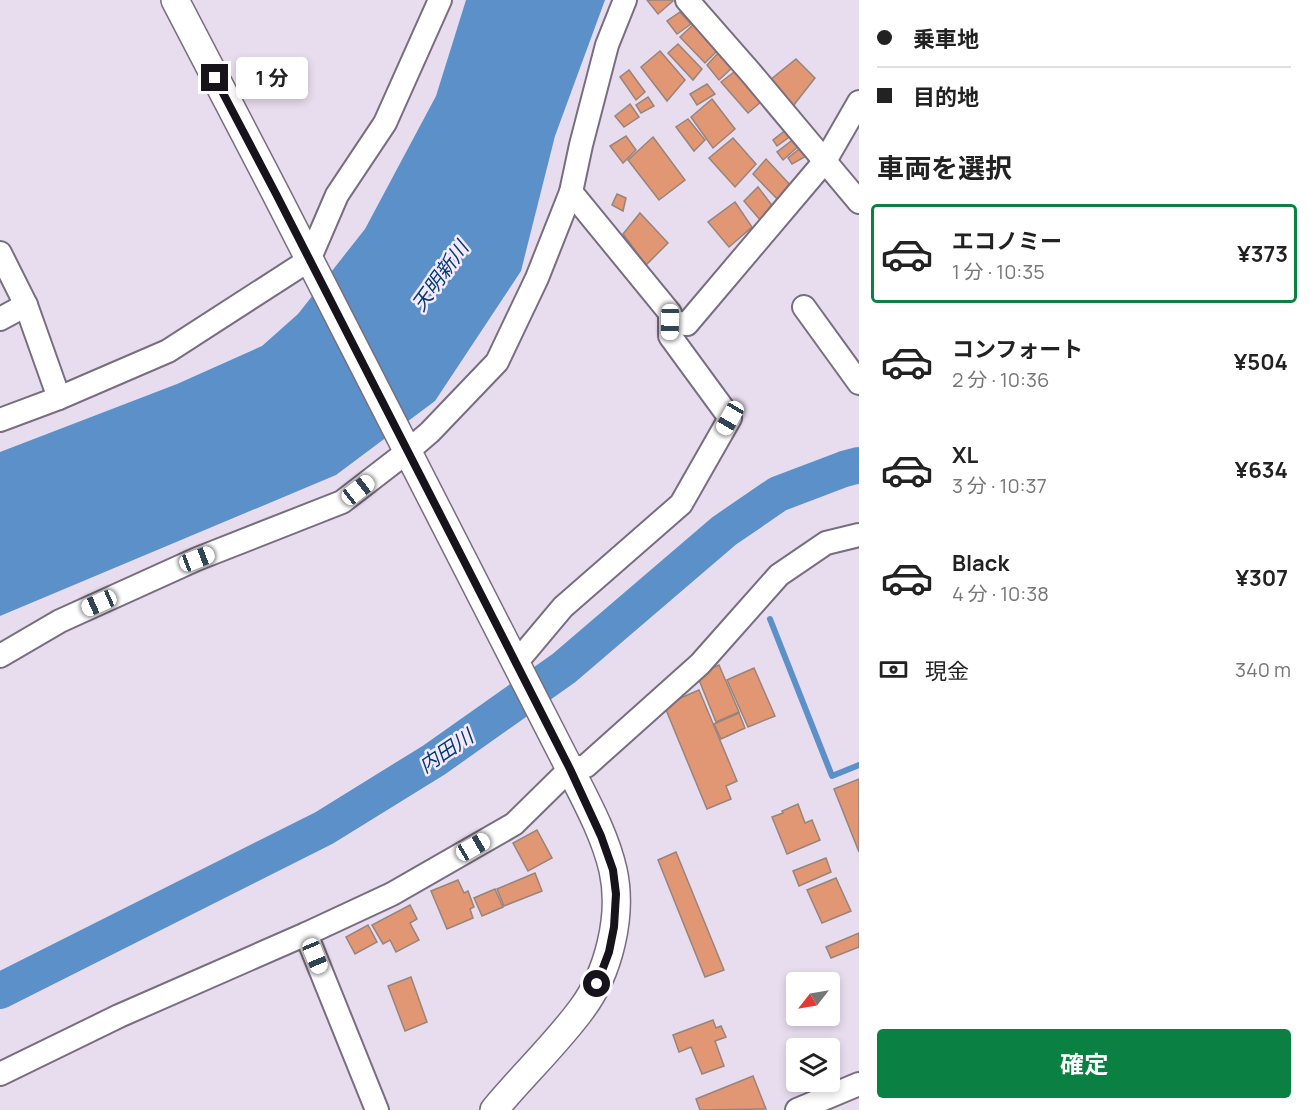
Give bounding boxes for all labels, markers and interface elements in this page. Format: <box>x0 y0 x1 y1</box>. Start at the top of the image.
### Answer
text: 乗車地 <box>913 24 979 54</box>
callout: 1 分 <box>236 57 308 99</box>
route end <box>201 64 228 91</box>
text: 1 分 <box>256 64 288 91</box>
text: 目的地 <box>913 82 979 112</box>
text: 車両を選択 <box>877 149 1012 186</box>
text: エコノミー <box>952 226 1062 256</box>
icon: car <box>880 227 934 281</box>
water label: 天明新川 <box>405 234 475 316</box>
text: ¥373 <box>1237 239 1288 269</box>
text: 1 分 · 10:35 <box>952 258 1045 285</box>
car <box>661 304 679 340</box>
text: コンフォート <box>952 334 1083 364</box>
icon: car <box>880 335 934 389</box>
text: ¥504 <box>1234 347 1288 377</box>
text: 2 分 · 10:36 <box>952 366 1049 393</box>
car <box>713 398 747 438</box>
text: XL <box>952 440 978 470</box>
icon: car <box>880 443 934 497</box>
text: ¥634 <box>1235 455 1288 485</box>
car <box>338 472 378 508</box>
text: 3 分 · 10:37 <box>952 472 1047 499</box>
car <box>177 544 217 574</box>
text: Black <box>952 548 1009 578</box>
icon: car <box>880 551 934 605</box>
text: ¥307 <box>1236 563 1288 593</box>
text: 4 分 · 10:38 <box>952 580 1049 607</box>
car <box>79 587 119 619</box>
icon: cash <box>877 653 910 686</box>
text: 現金 <box>925 656 969 686</box>
text: 340 m <box>1235 656 1291 683</box>
water label: 内田川 <box>413 721 480 779</box>
car <box>453 830 493 864</box>
car <box>300 936 330 976</box>
route start <box>583 970 610 997</box>
north arrow <box>786 972 840 1026</box>
map controls <box>786 972 840 1092</box>
button: 確定 <box>877 1029 1291 1098</box>
button: layers <box>786 1038 840 1092</box>

